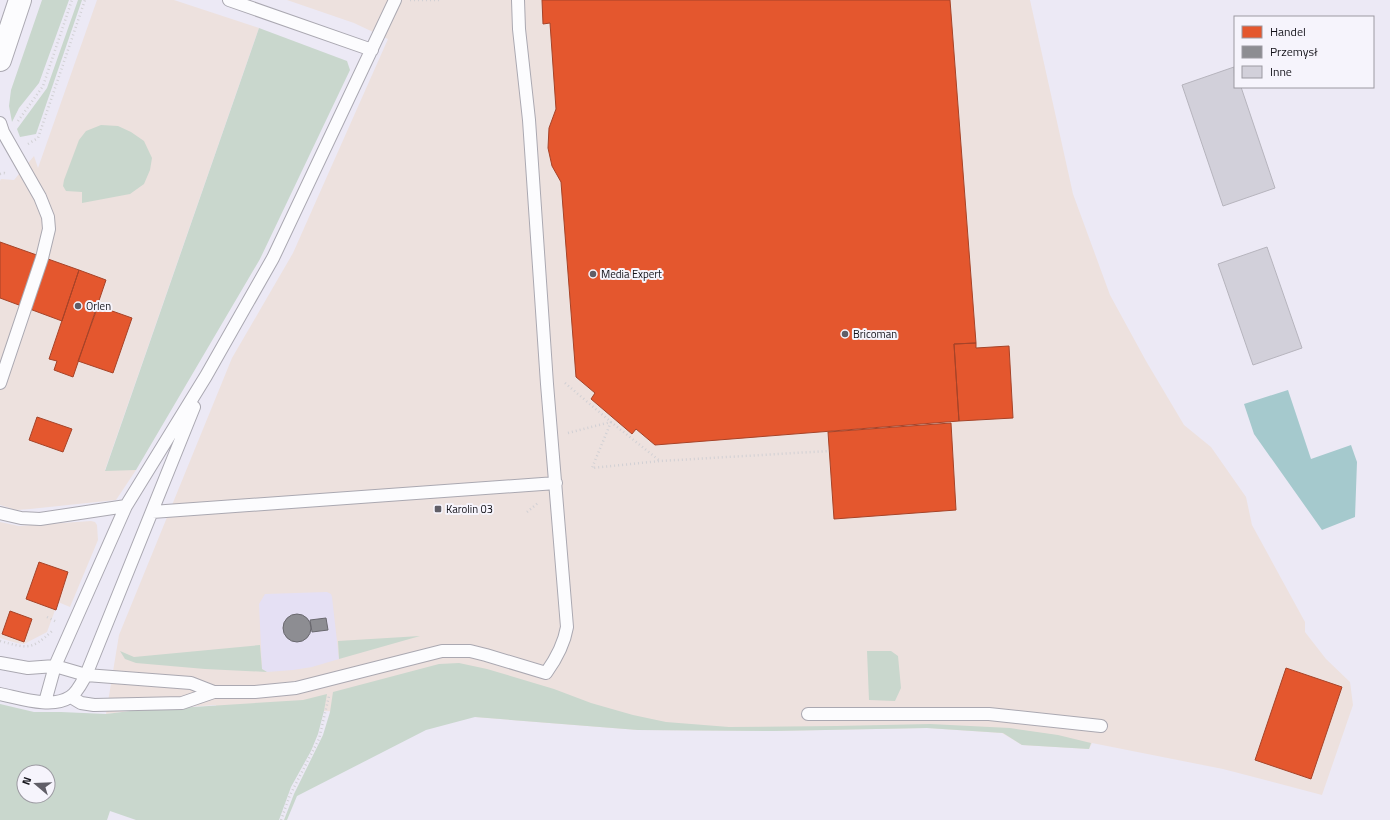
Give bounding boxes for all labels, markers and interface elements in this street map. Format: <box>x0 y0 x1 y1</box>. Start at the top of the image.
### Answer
legend <box>1234 16 1374 88</box>
text: Handel <box>1270 22 1306 41</box>
text: Przemysł <box>1270 42 1318 61</box>
text: Inne <box>1270 62 1292 81</box>
place label: Media Expert <box>601 266 662 282</box>
marker: Media Expert <box>588 269 598 279</box>
place label: Orlen <box>86 298 111 314</box>
marker: Orlen <box>73 301 83 311</box>
place label: Bricoman <box>853 326 897 342</box>
marker: Bricoman <box>840 329 850 339</box>
place label: Karolin 03 <box>446 501 493 517</box>
marker: Karolin 03 <box>433 504 443 514</box>
north arrow <box>16 764 56 804</box>
text: N <box>18 775 35 787</box>

